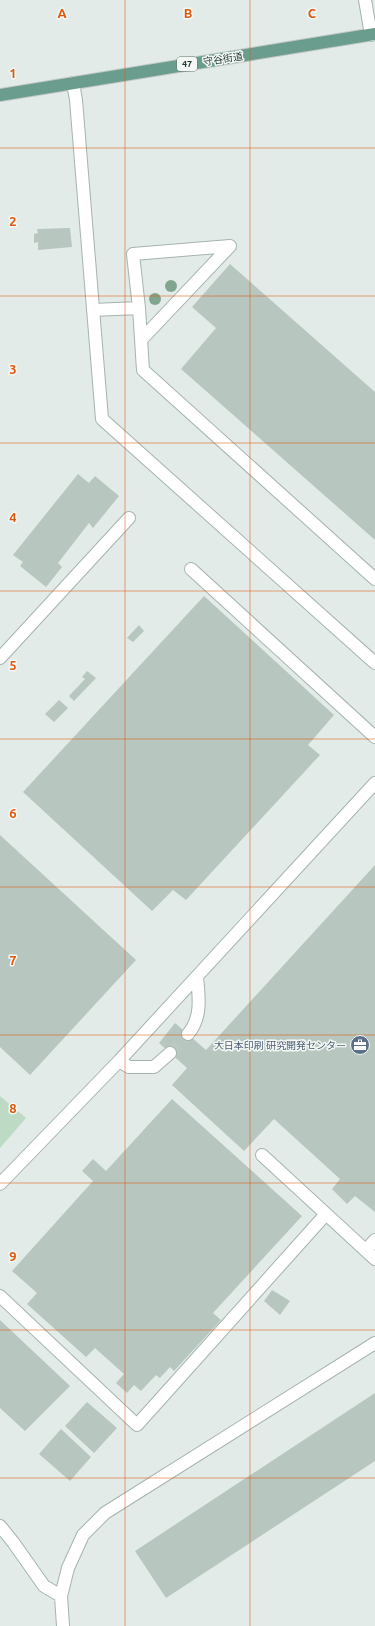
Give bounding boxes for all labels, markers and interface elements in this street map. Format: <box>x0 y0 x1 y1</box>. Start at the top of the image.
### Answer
text: A <box>57 6 67 20</box>
text: B <box>184 6 193 20</box>
text: C <box>308 6 317 20</box>
street label: 守谷街道 <box>202 50 244 68</box>
road number: 47 <box>177 57 197 71</box>
text: 1 <box>9 66 17 80</box>
text: 2 <box>9 214 17 228</box>
text: 3 <box>9 362 17 376</box>
text: 4 <box>9 510 17 524</box>
text: 5 <box>9 658 17 672</box>
text: 6 <box>9 806 17 820</box>
text: 7 <box>9 953 17 967</box>
office icon: 大日本印刷 研究開発センター <box>349 1034 371 1056</box>
place label: 大日本印刷 研究開発センター <box>214 1040 346 1051</box>
text: 8 <box>9 1101 17 1115</box>
text: 9 <box>9 1249 17 1263</box>

